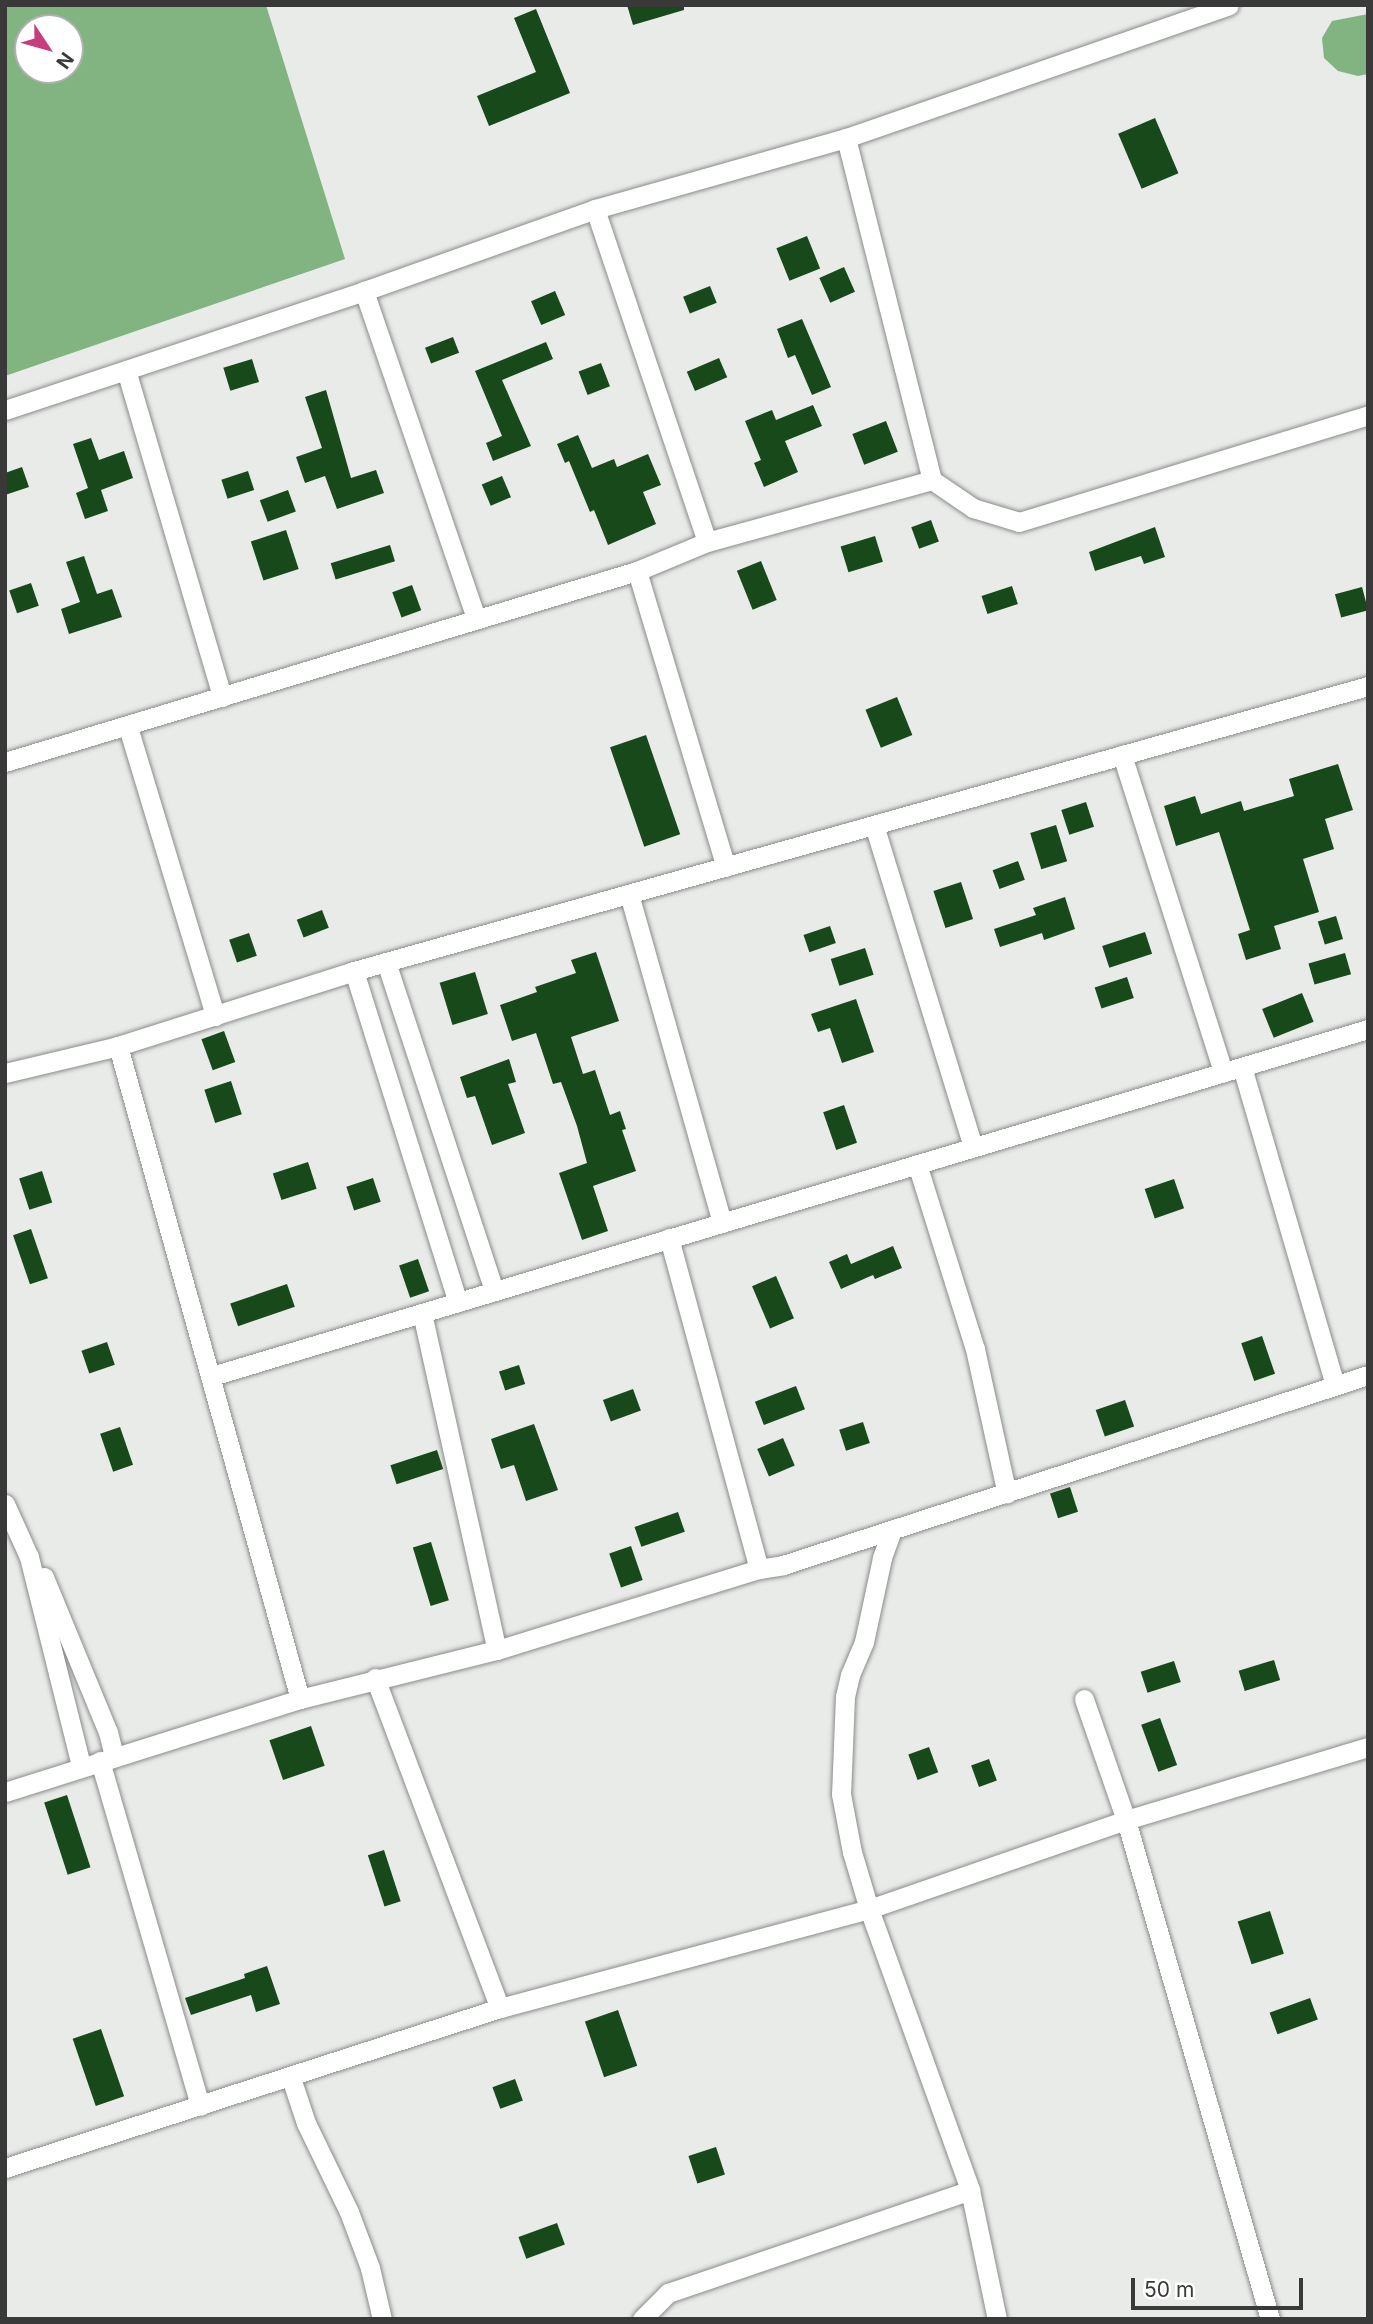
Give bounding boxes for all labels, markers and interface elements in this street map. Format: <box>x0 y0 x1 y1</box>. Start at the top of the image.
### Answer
north arrow <box>14 14 84 84</box>
text: N <box>51 48 78 73</box>
scale bar <box>1135 2264 1306 2308</box>
text: 50 m <box>1144 2277 1194 2302</box>

